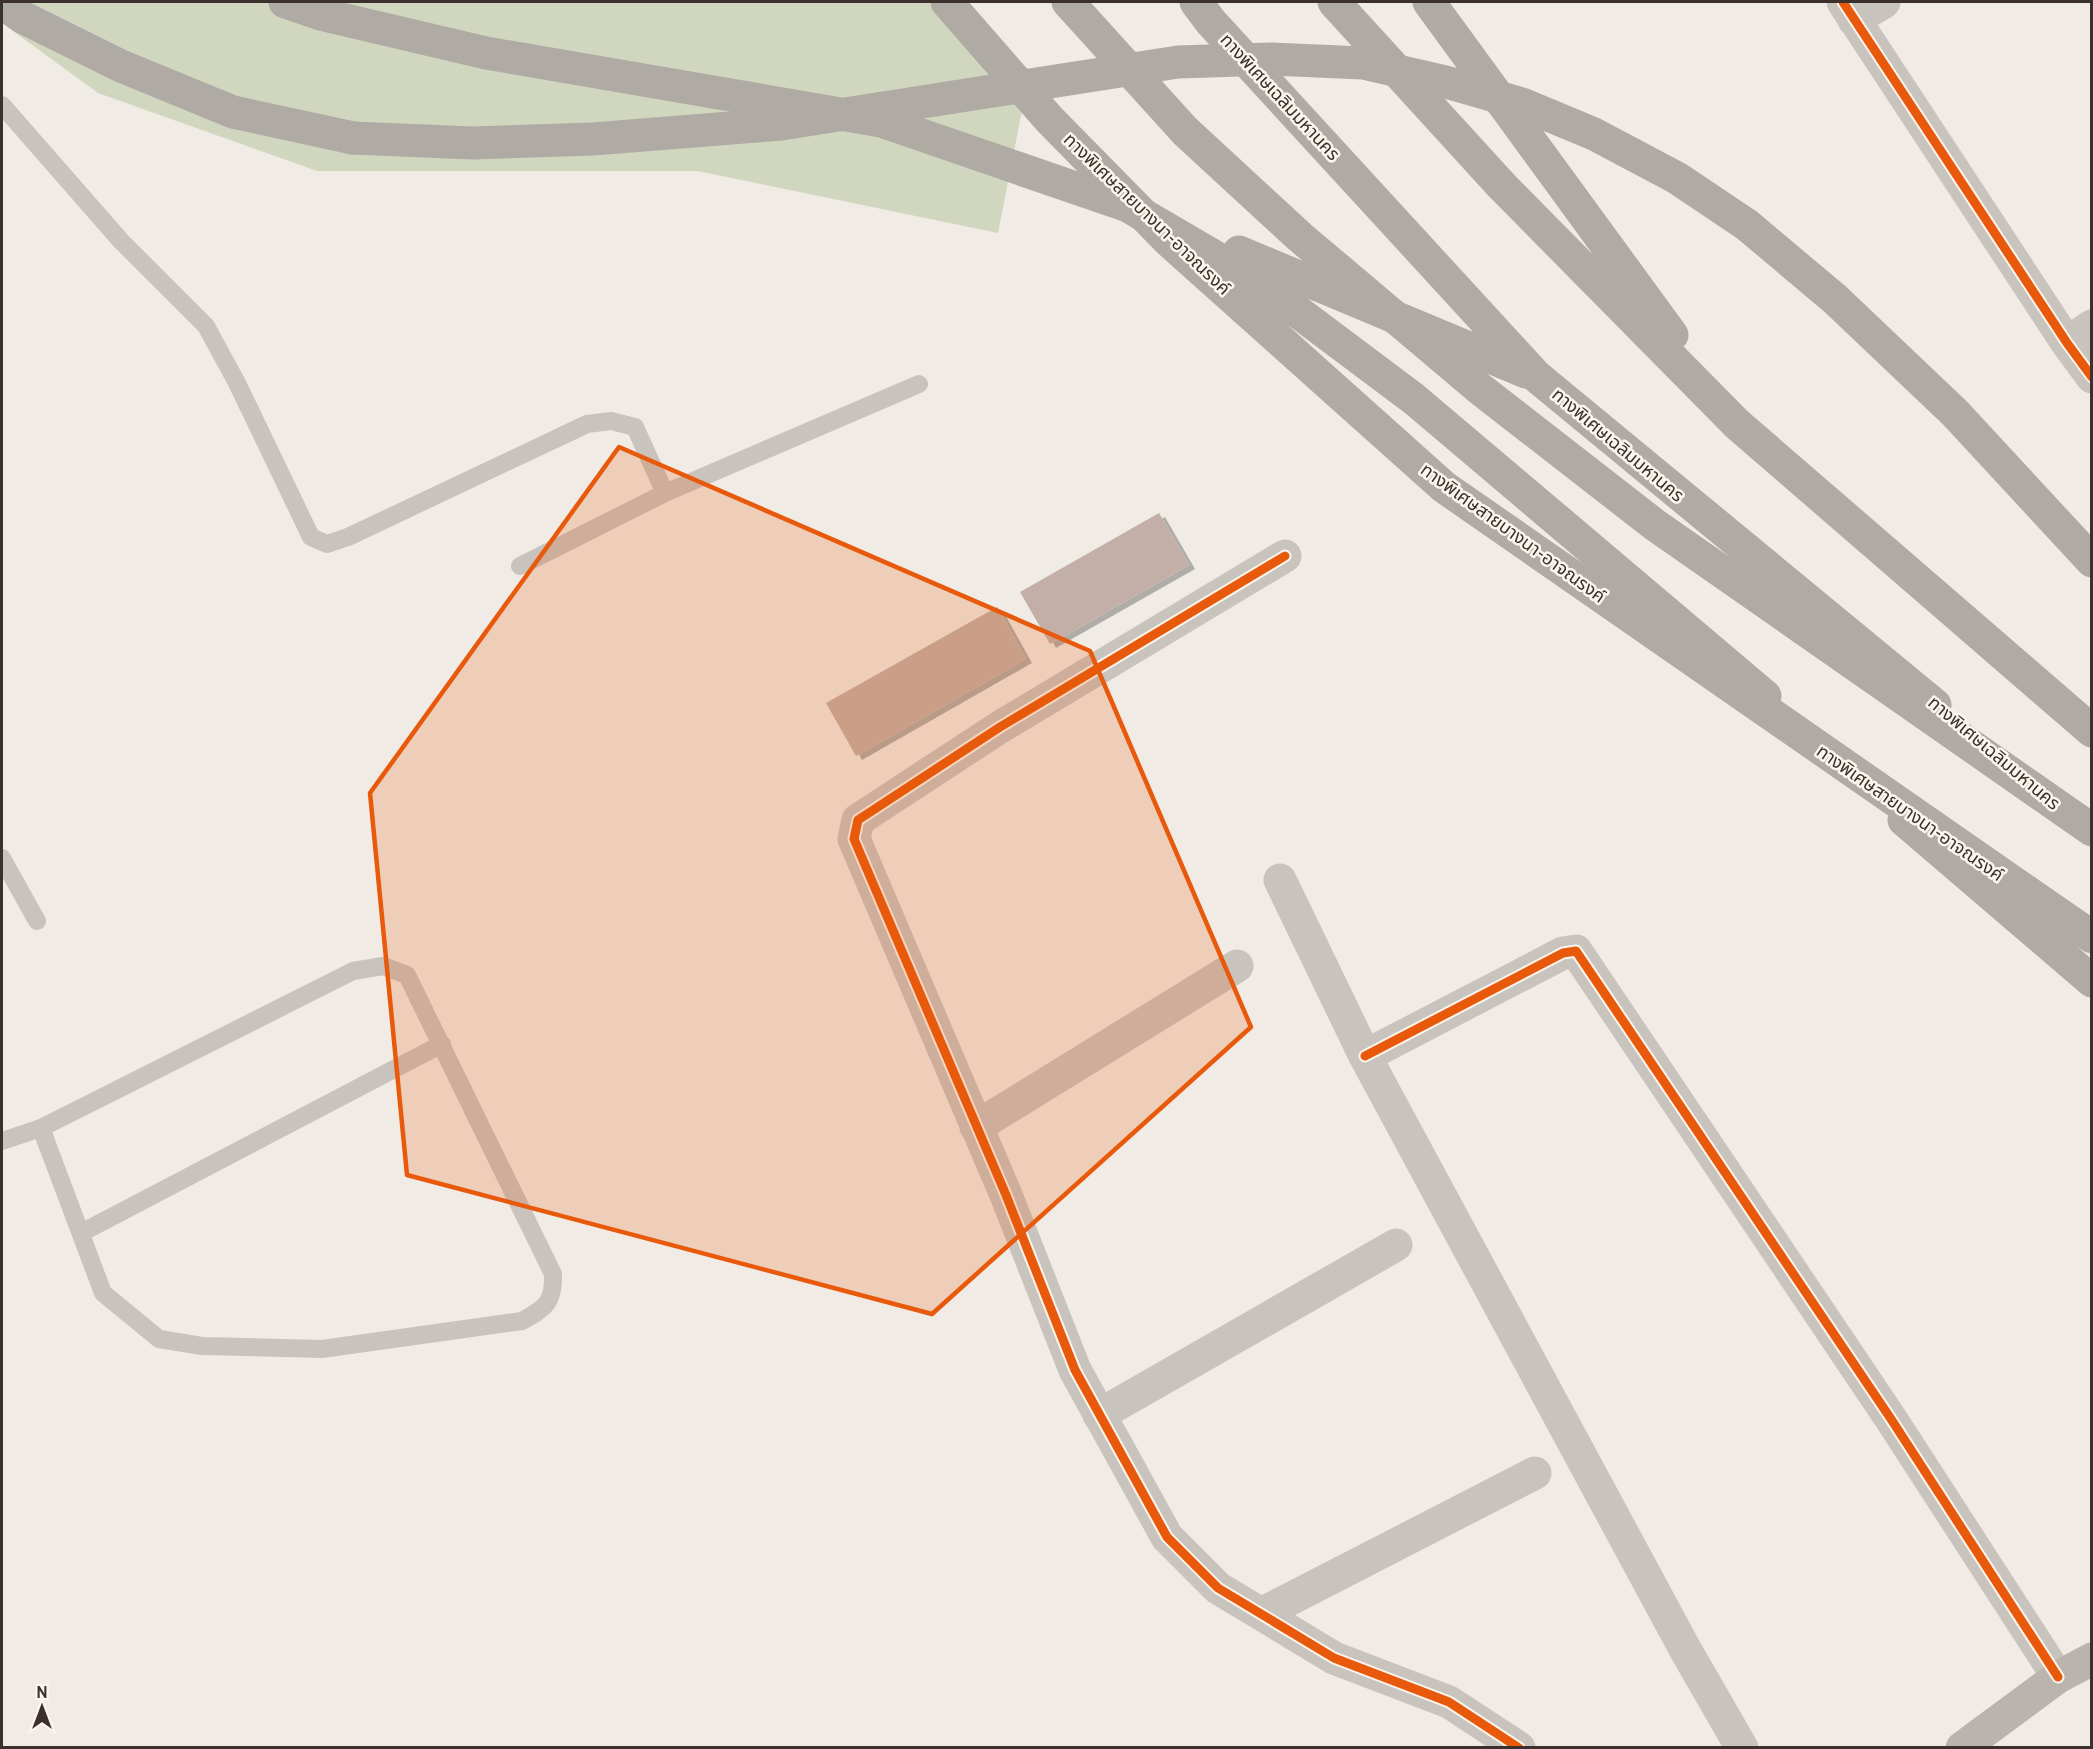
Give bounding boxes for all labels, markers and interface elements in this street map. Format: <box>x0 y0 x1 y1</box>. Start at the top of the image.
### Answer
street label: ทางพิเศษเฉลิมมหานคร <box>1214 30 1344 167</box>
street label: ทางพิเศษสายบางนา-อาจณรงค์ <box>1058 129 1234 301</box>
street label: ทางพิเศษเฉลิมมหานคร <box>1546 384 1688 508</box>
street label: ทางพิเศษสายบางนา-อาจณรงค์ <box>1415 459 1609 609</box>
street label: ทางพิเศษเฉลิมมหานคร <box>1922 692 2064 816</box>
street label: ทางพิเศษสายบางนา-อาจณรงค์ <box>1811 741 2007 888</box>
north arrow <box>12 1677 72 1737</box>
text: N <box>36 1684 48 1704</box>

